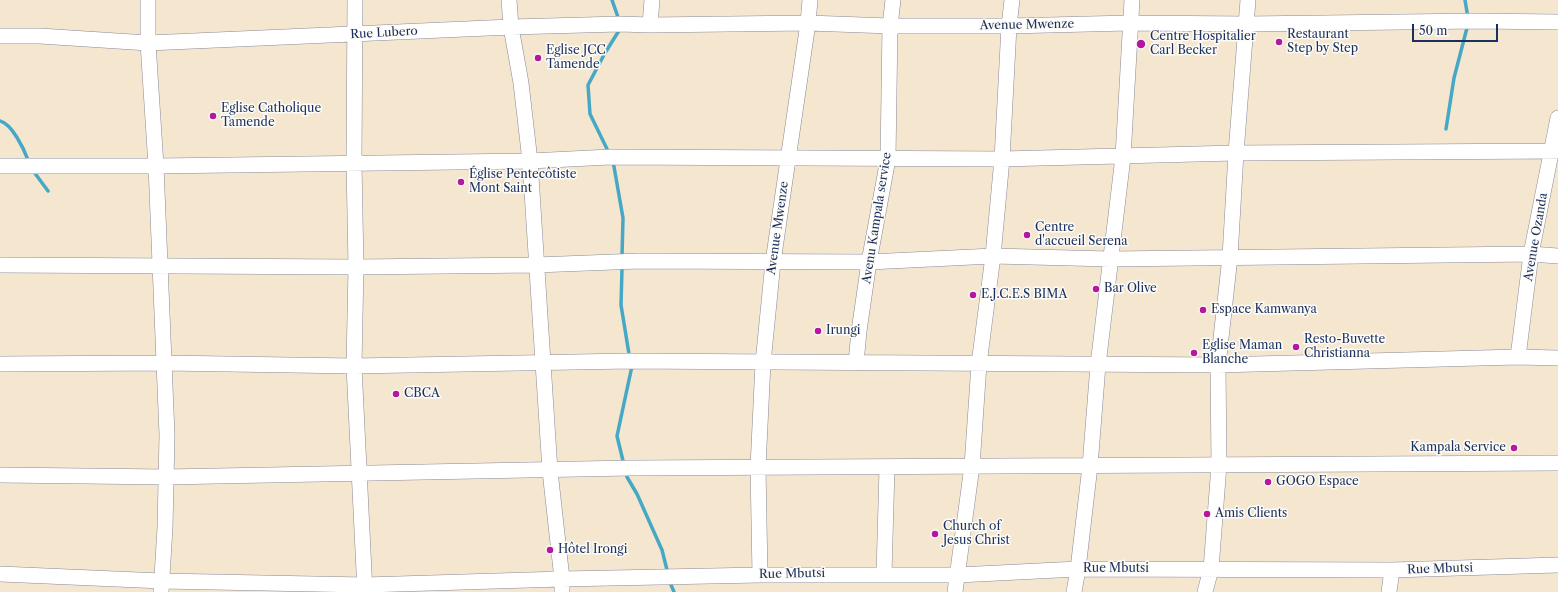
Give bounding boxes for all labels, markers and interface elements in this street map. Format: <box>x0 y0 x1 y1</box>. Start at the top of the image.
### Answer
scale bar <box>1414 16 1500 42</box>
street label: Avenue Mwenze <box>980 17 1074 33</box>
text: 50 m <box>1419 23 1448 38</box>
street label: Rue Lubero <box>350 24 418 42</box>
place label: Restaurant Step by Step <box>1287 28 1358 56</box>
place label: Centre Hospitalier Carl Becker <box>1150 30 1256 58</box>
marker: Restaurant Step by Step <box>1274 37 1284 47</box>
marker: Centre Hospitalier Carl Becker <box>1135 38 1147 50</box>
place label: Eglise JCC Tamende <box>546 44 606 72</box>
marker: Eglise JCC Tamende <box>533 53 543 63</box>
place label: Eglise Catholique Tamende <box>221 102 321 130</box>
marker: Eglise Catholique Tamende <box>208 111 218 121</box>
street label: Avenu Kampala service <box>859 151 895 285</box>
place label: Église Pentecôtiste Mont Saint <box>469 168 576 196</box>
marker: Église Pentecôtiste Mont Saint <box>456 177 466 187</box>
street label: Avenue Mwenze <box>764 180 792 276</box>
street label: Avenue Ozanda <box>1521 192 1551 282</box>
place label: Centre d'accueil Serena <box>1035 221 1128 249</box>
marker: Centre d'accueil Serena <box>1022 230 1032 240</box>
place label: Bar Olive <box>1104 282 1157 296</box>
marker: Bar Olive <box>1091 284 1101 294</box>
place label: E.J.C.E.S BIMA <box>981 288 1067 302</box>
marker: E.J.C.E.S BIMA <box>968 290 978 300</box>
place label: Espace Kamwanya <box>1211 303 1317 317</box>
marker: Espace Kamwanya <box>1198 305 1208 315</box>
place label: Irungi <box>826 324 860 338</box>
marker: Irungi <box>813 326 823 336</box>
place label: Resto-Buvette Christianna <box>1304 333 1385 361</box>
place label: Eglise Maman Blanche <box>1202 339 1282 367</box>
marker: Resto-Buvette Christianna <box>1291 342 1301 352</box>
marker: Eglise Maman Blanche <box>1189 348 1199 358</box>
place label: CBCA <box>404 387 440 401</box>
marker: CBCA <box>391 389 401 399</box>
place label: Kampala Service <box>1410 441 1506 455</box>
marker: Kampala Service <box>1509 443 1519 453</box>
place label: GOGO Espace <box>1276 475 1359 489</box>
marker: GOGO Espace <box>1263 477 1273 487</box>
place label: Amis Clients <box>1215 507 1287 521</box>
marker: Amis Clients <box>1202 509 1212 519</box>
place label: Church of Jesus Christ <box>943 520 1010 548</box>
marker: Church of Jesus Christ <box>930 529 940 539</box>
place label: Hôtel Irongi <box>558 543 627 557</box>
marker: Hôtel Irongi <box>545 545 555 555</box>
street label: Rue Mbutsi <box>1407 561 1473 577</box>
street label: Rue Mbutsi <box>1083 562 1149 576</box>
street label: Rue Mbutsi <box>759 566 825 582</box>

